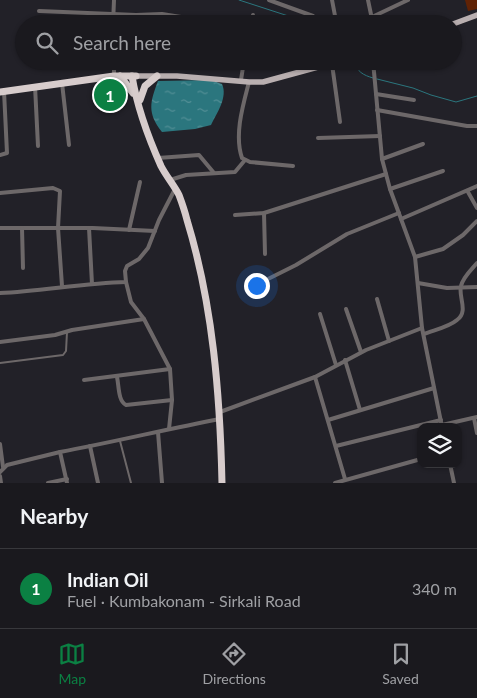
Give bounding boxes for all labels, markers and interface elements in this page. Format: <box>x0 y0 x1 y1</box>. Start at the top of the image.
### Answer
search box <box>15 15 462 70</box>
icon: search <box>33 29 61 57</box>
text: Search here <box>73 31 171 54</box>
pin: 1 <box>94 76 126 114</box>
your location <box>244 273 270 299</box>
map controls <box>417 423 462 468</box>
button: layers <box>417 423 462 468</box>
text: Nearby <box>20 503 88 528</box>
text: Indian Oil <box>67 568 149 591</box>
text: 1 <box>31 579 41 598</box>
text: 340 m <box>412 579 457 598</box>
text: Fuel · Kumbakonam - Sirkali Road <box>67 591 301 610</box>
tab: Map <box>58 640 86 687</box>
tab: Directions <box>203 640 266 687</box>
tab: Saved <box>382 640 419 687</box>

